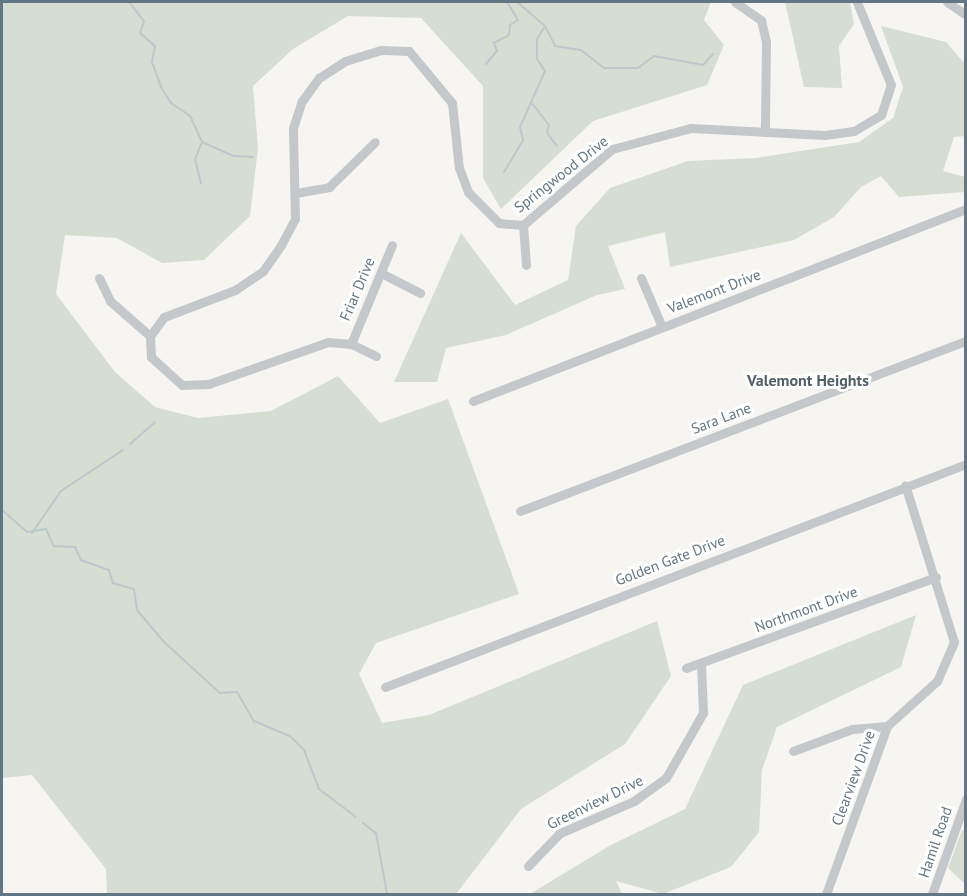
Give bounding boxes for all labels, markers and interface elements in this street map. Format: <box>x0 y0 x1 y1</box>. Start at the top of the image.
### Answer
street label: Springwood Drive <box>511 132 611 216</box>
street label: Friar Drive <box>336 255 378 323</box>
street label: Valemont Drive <box>665 265 763 317</box>
district label: Valemont Heights <box>747 370 869 390</box>
street label: Sara Lane <box>689 398 753 438</box>
street label: Golden Gate Drive <box>612 531 728 589</box>
street label: Northmont Drive <box>752 582 860 636</box>
street label: Clearview Drive <box>827 728 879 828</box>
street label: Greenview Drive <box>544 771 646 833</box>
street label: Hamil Road <box>914 804 956 880</box>

